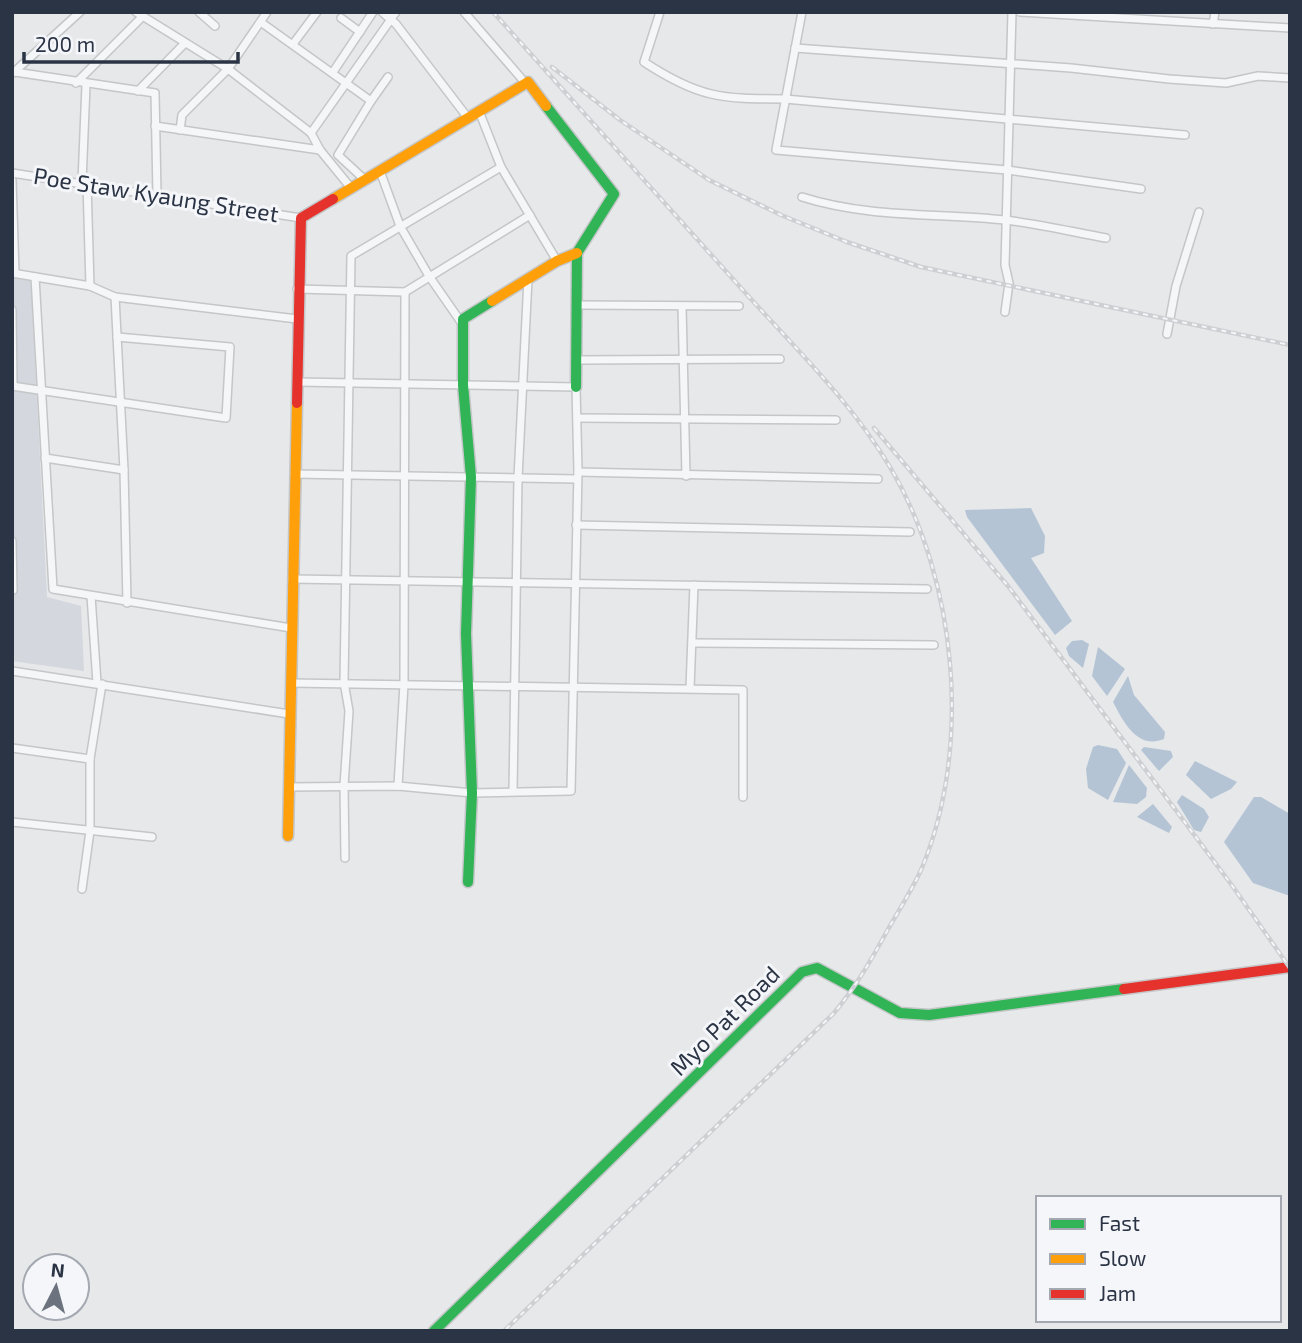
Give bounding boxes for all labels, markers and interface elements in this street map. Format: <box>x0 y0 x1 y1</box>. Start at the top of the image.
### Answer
scale bar <box>24 21 238 65</box>
text: 200 m <box>35 31 95 56</box>
street label: Poe Staw Kyaung Street <box>32 161 281 227</box>
street label: Myo Pat Road <box>664 960 785 1081</box>
legend <box>1036 1196 1281 1322</box>
text: Fast <box>1099 1210 1140 1235</box>
text: Slow <box>1099 1245 1146 1270</box>
north arrow <box>21 1252 91 1322</box>
text: N <box>50 1257 66 1282</box>
text: Jam <box>1099 1280 1136 1305</box>

